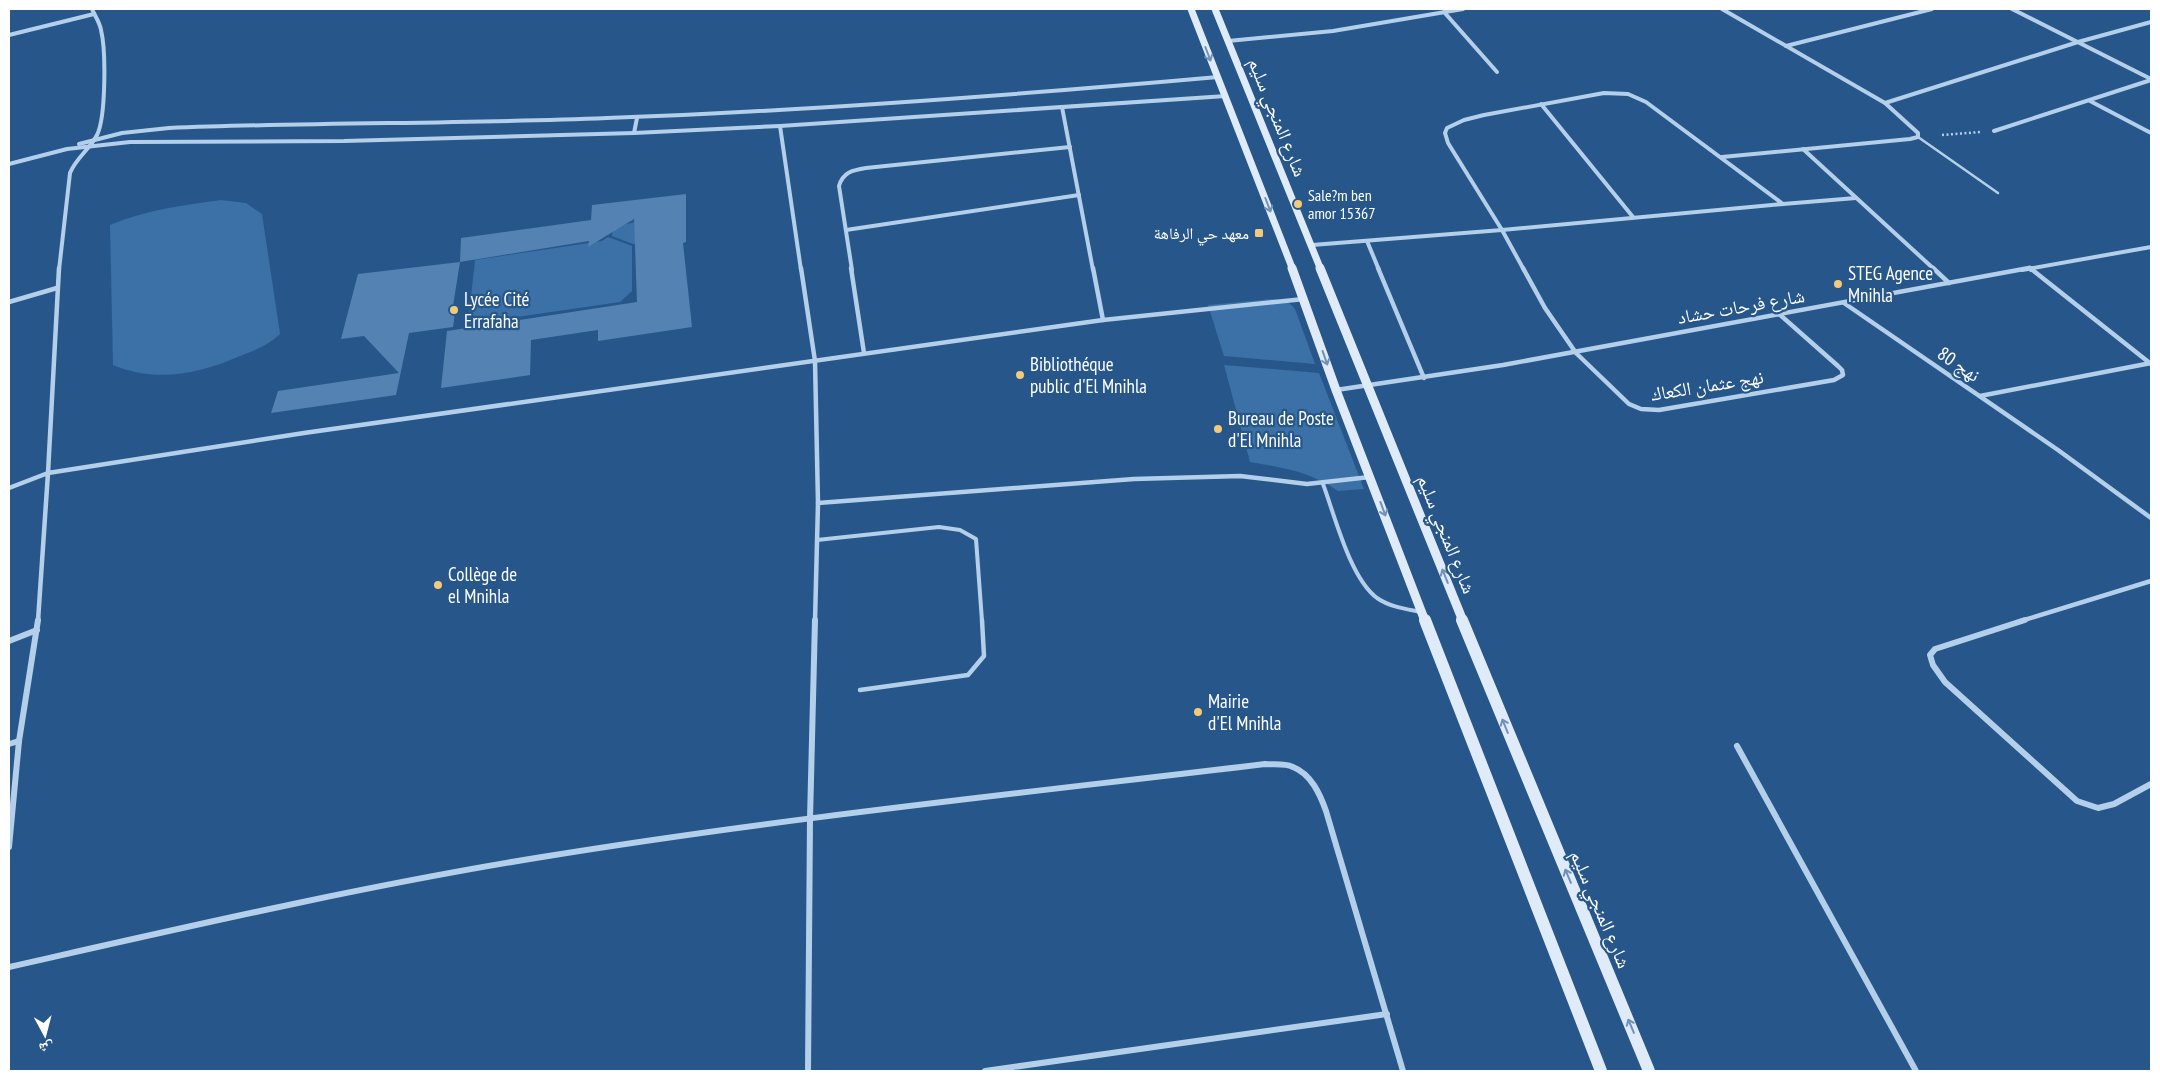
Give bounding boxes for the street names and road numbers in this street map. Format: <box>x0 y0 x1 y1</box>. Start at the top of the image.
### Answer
street label: شارع المنجي سليم <box>1240 54 1313 181</box>
street label: شارع فرحات حشاد <box>1676 283 1806 329</box>
street label: نهج 80 <box>1933 341 1985 388</box>
street label: نهج عثمان الكعاك <box>1649 364 1765 407</box>
street label: شارع المنجي سليم <box>1409 471 1482 598</box>
street label: شارع المنجي سليم <box>1562 846 1637 973</box>

